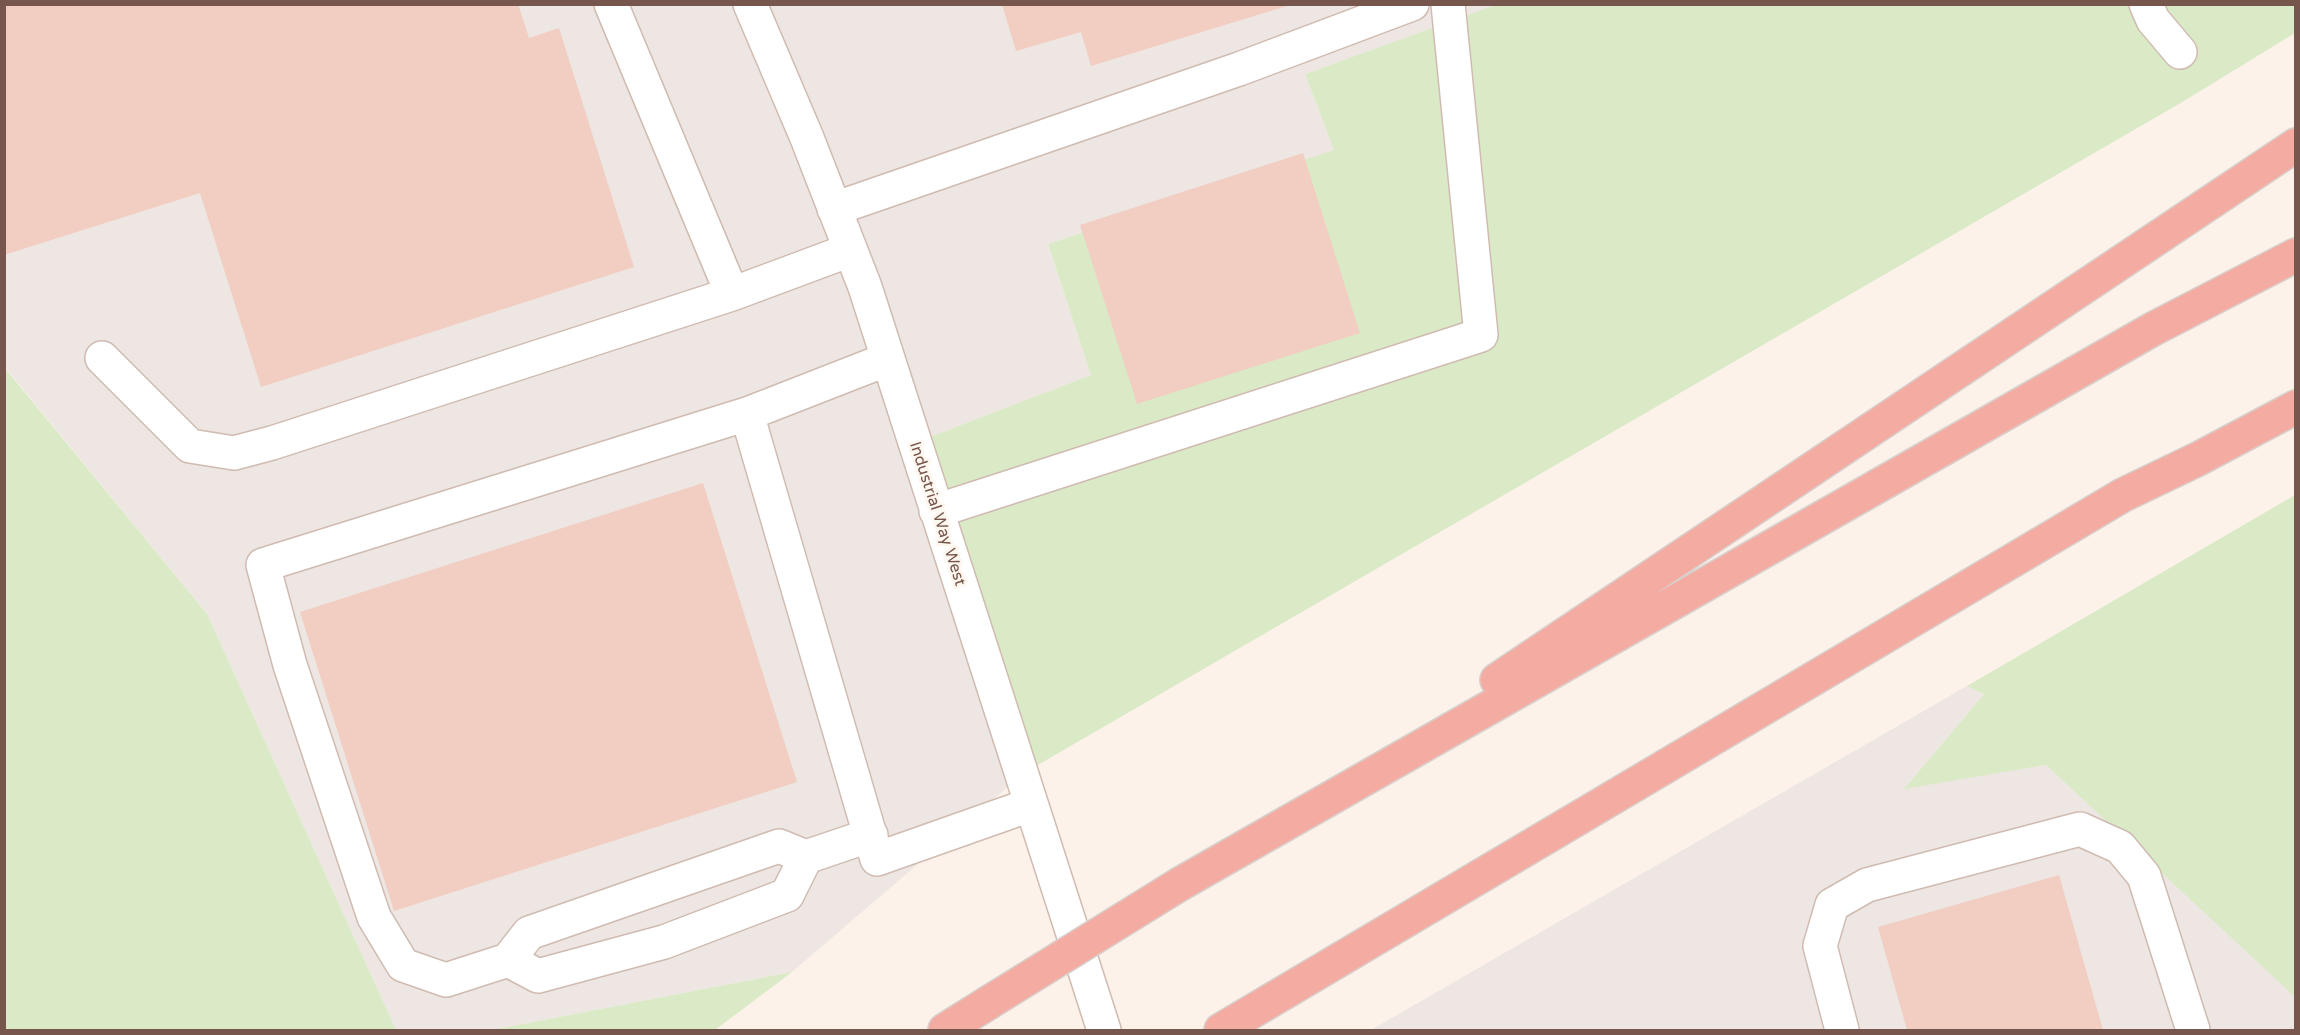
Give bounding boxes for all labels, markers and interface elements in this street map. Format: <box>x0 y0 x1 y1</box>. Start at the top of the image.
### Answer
street label: Industrial Way West <box>905 440 969 588</box>

